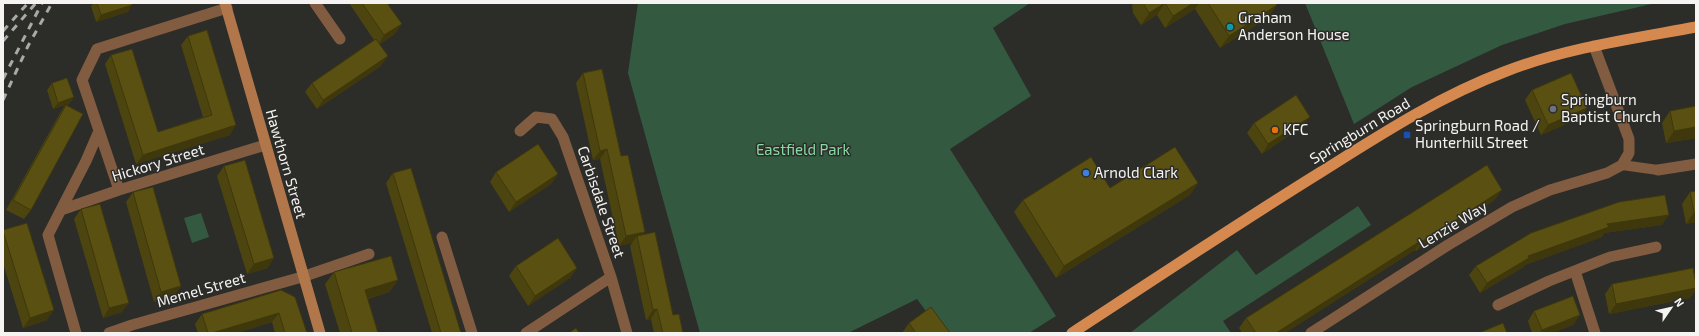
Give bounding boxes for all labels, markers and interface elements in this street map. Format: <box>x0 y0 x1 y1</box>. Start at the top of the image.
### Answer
place label: Graham Anderson House <box>1238 8 1350 43</box>
marker: Graham Anderson House <box>1225 22 1235 32</box>
place label: Springburn Baptist Church <box>1561 90 1661 125</box>
street label: Springburn Road <box>1306 93 1413 167</box>
marker: Springburn Baptist Church <box>1548 104 1558 114</box>
street label: Hawthorn Street <box>263 107 311 221</box>
place label: Springburn Road / Hunterhill Street <box>1415 116 1540 151</box>
place label: KFC <box>1283 120 1309 138</box>
marker: KFC <box>1270 125 1280 135</box>
marker: Springburn Road / Hunterhill Street <box>1402 130 1412 140</box>
street label: Hickory Street <box>109 139 206 185</box>
park label: Eastfield Park <box>756 140 850 158</box>
street label: Carbisdale Street <box>574 143 630 260</box>
place label: Arnold Clark <box>1094 163 1178 181</box>
marker: Arnold Clark <box>1081 168 1091 178</box>
street label: Lenzie Way <box>1415 197 1490 252</box>
street label: Memel Street <box>154 268 247 310</box>
north arrow <box>1651 288 1691 328</box>
text: N <box>1672 295 1687 309</box>

